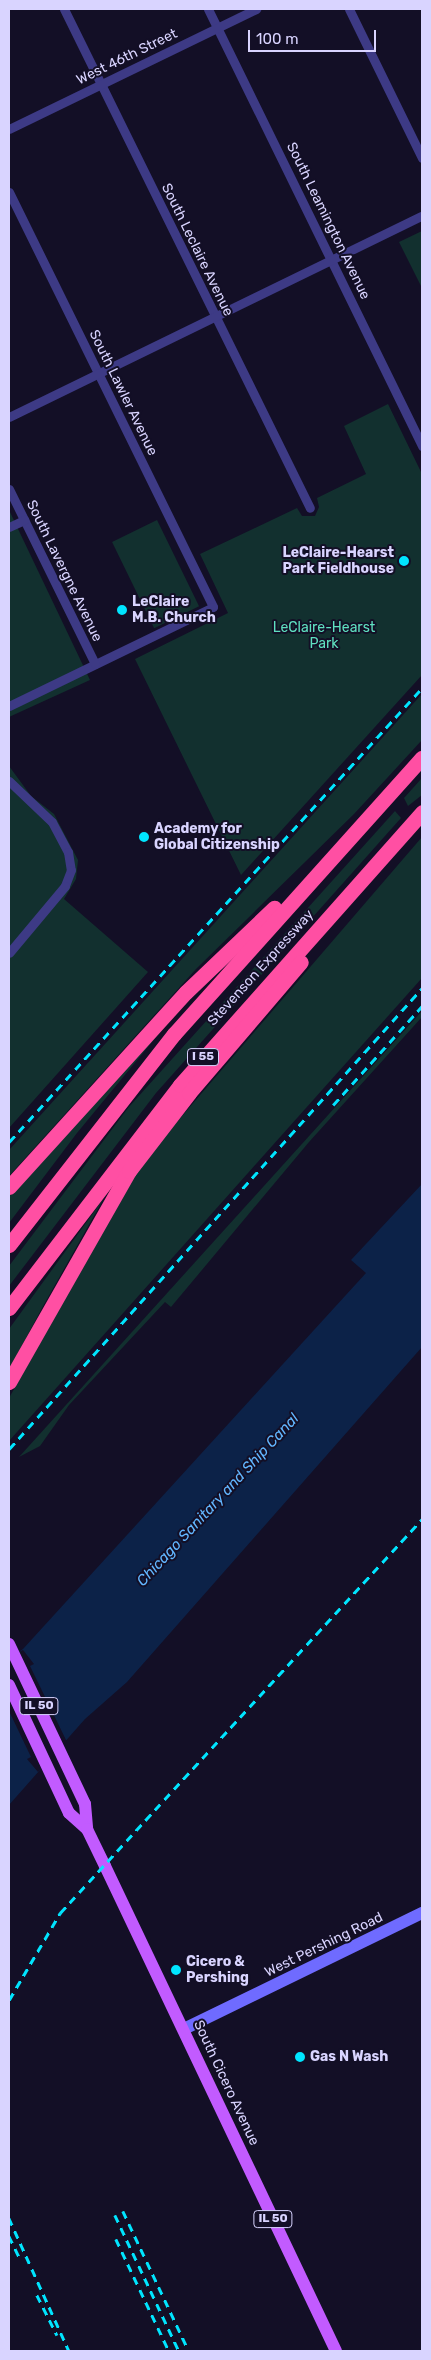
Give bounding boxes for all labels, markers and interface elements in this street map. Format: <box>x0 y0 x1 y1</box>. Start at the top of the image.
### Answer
scale bar <box>251 20 378 52</box>
street label: West 46th Street <box>74 25 180 89</box>
text: 100 m <box>256 30 298 48</box>
street label: South Leamington Avenue <box>283 140 373 302</box>
street label: South Leclaire Avenue <box>157 181 237 319</box>
street label: South Lawler Avenue <box>85 327 161 459</box>
street label: South Lavergne Avenue <box>22 497 106 645</box>
place label: LeClaire-Hearst Park Fieldhouse <box>282 545 394 578</box>
marker: LeClaire-Hearst Park Fieldhouse <box>398 555 410 567</box>
place label: LeClaire M.B. Church <box>132 594 216 626</box>
marker: LeClaire M.B. Church <box>116 604 128 616</box>
park label: LeClaire-Hearst Park <box>273 620 375 652</box>
place label: Academy for Global Citizenship <box>154 821 280 854</box>
marker: Academy for Global Citizenship <box>138 831 150 843</box>
street label: Stevenson Expressway <box>204 906 318 1030</box>
road number: I 55 <box>187 1048 219 1066</box>
water label: Chicago Sanitary and Ship Canal <box>133 1410 303 1590</box>
road number: IL 50 <box>19 1696 59 1715</box>
street label: West Pershing Road <box>262 1909 386 1981</box>
place label: Cicero & Pershing <box>186 1954 249 1986</box>
marker: Cicero & Pershing <box>170 1964 182 1976</box>
street label: South Cicero Avenue <box>190 2018 262 2148</box>
place label: Gas N Wash <box>310 2049 389 2065</box>
marker: Gas N Wash <box>294 2051 306 2063</box>
road number: IL 50 <box>253 2210 293 2228</box>

